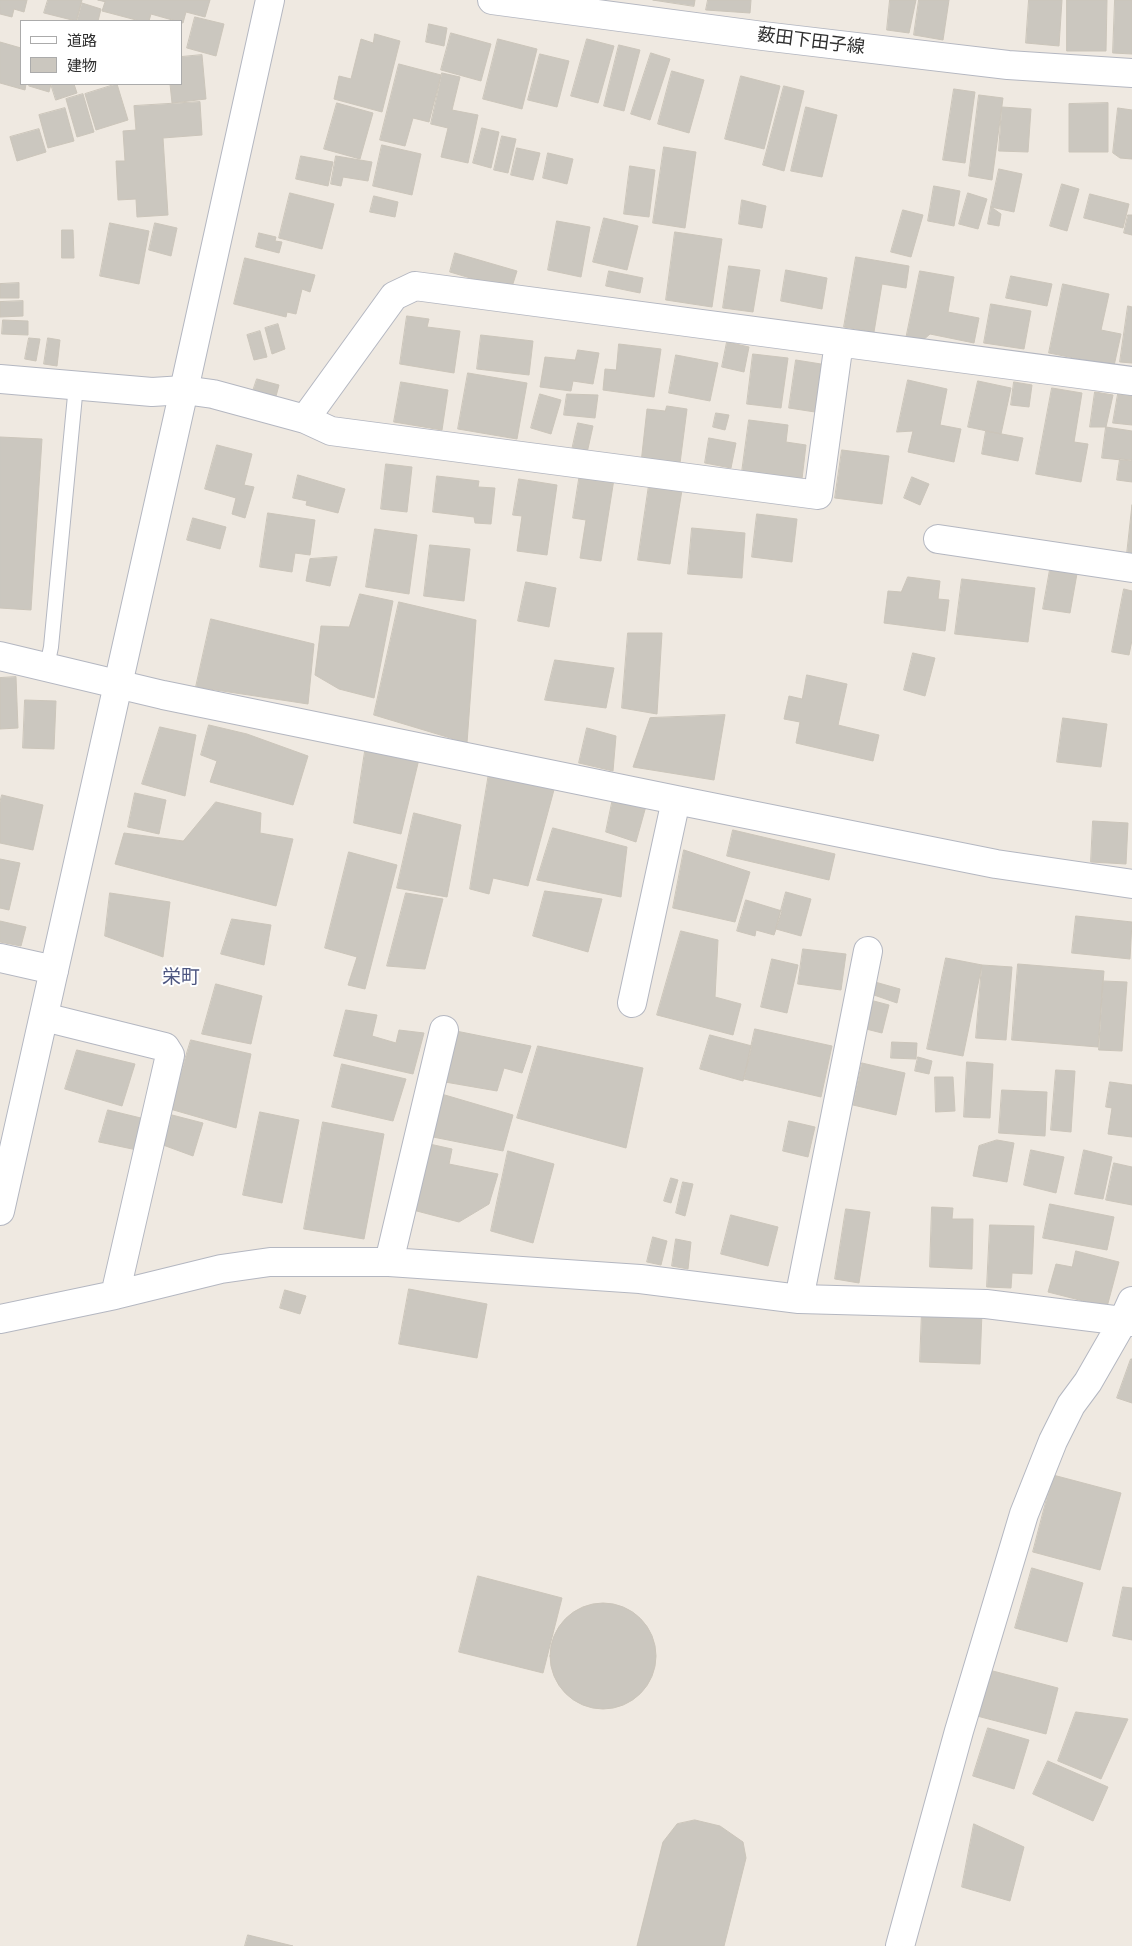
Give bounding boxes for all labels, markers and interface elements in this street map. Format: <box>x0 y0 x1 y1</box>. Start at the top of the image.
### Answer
legend <box>20 20 182 85</box>
street label: 薮田下田子線 <box>756 25 866 59</box>
text: 道路 <box>67 32 97 50</box>
text: 建物 <box>67 57 97 75</box>
district label: 栄町 <box>162 967 200 989</box>

